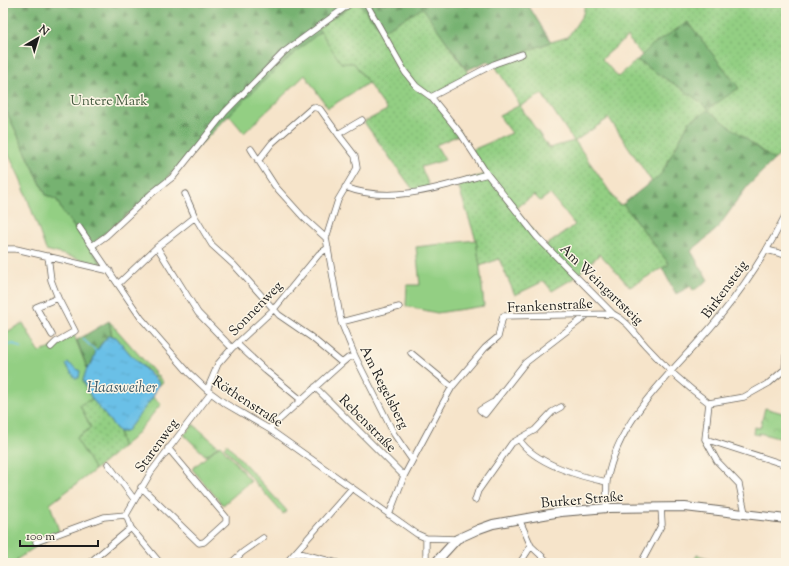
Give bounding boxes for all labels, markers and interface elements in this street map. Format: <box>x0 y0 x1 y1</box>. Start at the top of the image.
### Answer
north arrow <box>18 18 58 58</box>
text: N <box>34 21 52 40</box>
park label: Untere Mark <box>70 92 148 112</box>
street label: Am Weingartsteig <box>554 240 647 331</box>
street label: Birkensteig <box>698 257 754 323</box>
street label: Sonnenweg <box>225 277 288 342</box>
street label: Frankenstraße <box>507 295 593 319</box>
street label: Am Regelsberg <box>354 343 413 433</box>
street label: Röthenstraße <box>208 372 286 433</box>
water label: Haasweiher <box>87 378 158 399</box>
street label: Rebenstraße <box>333 391 400 458</box>
street label: Starenweg <box>131 415 184 477</box>
street label: Burker Straße <box>540 487 624 515</box>
scale bar <box>20 522 98 548</box>
text: 100 m <box>26 528 55 546</box>

